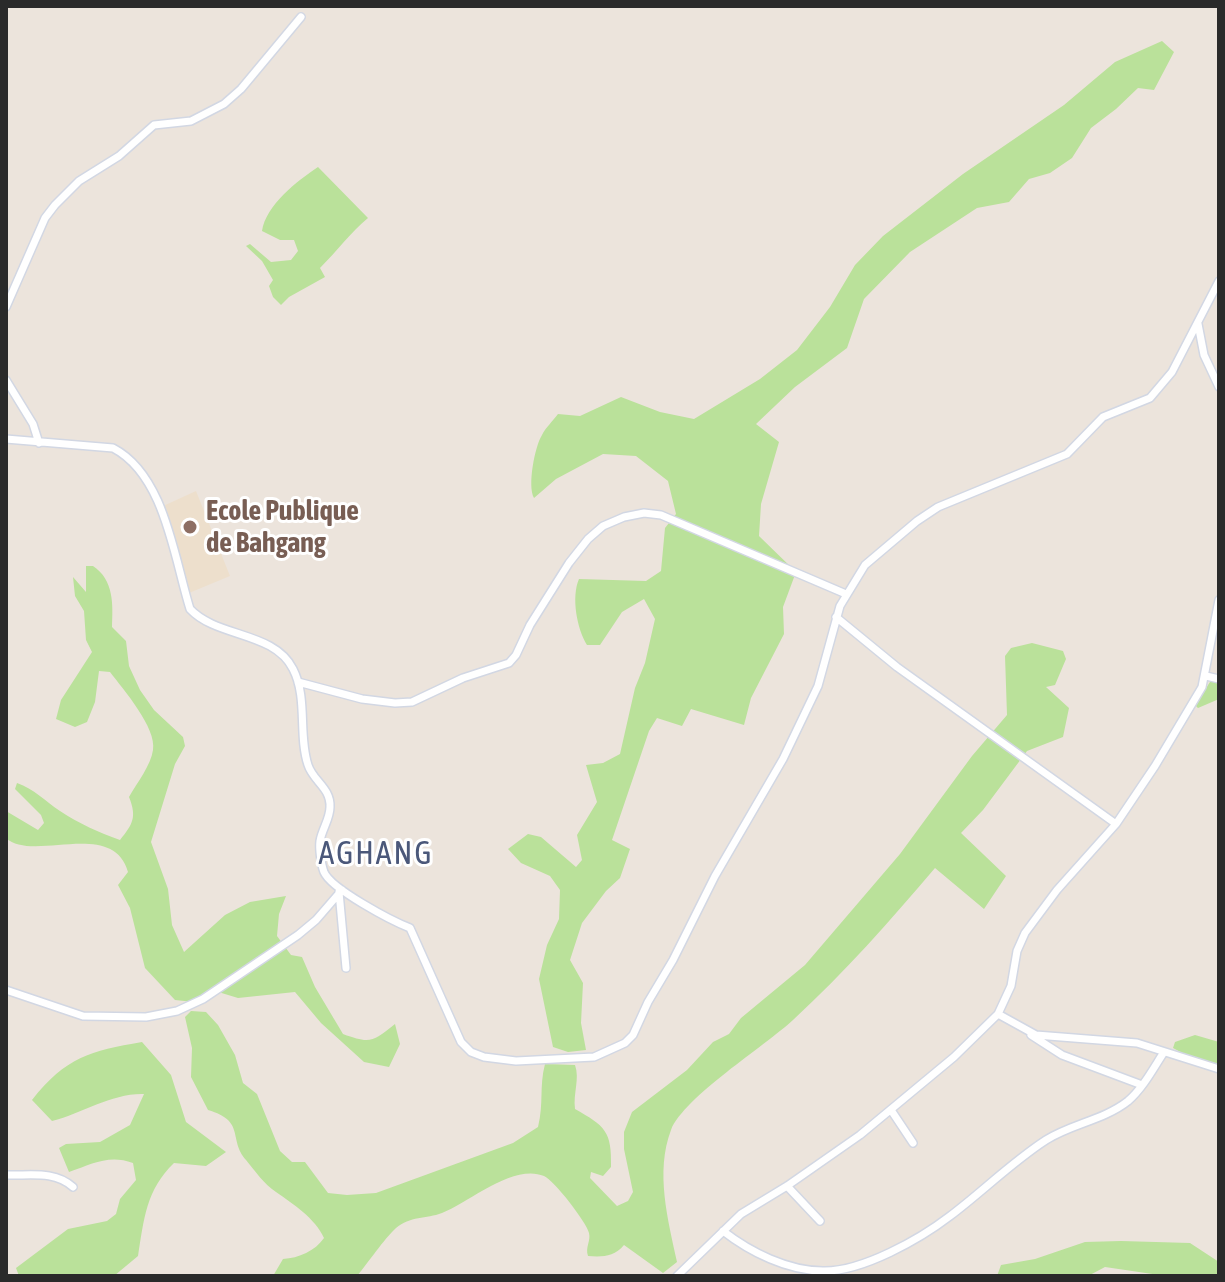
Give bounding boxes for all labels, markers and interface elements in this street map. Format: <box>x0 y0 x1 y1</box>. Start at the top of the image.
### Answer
place label: Ecole Publique de Bahgang <box>206 494 359 560</box>
marker: Ecole Publique de Bahgang <box>181 518 199 536</box>
district label: AGHANG <box>319 835 433 873</box>

